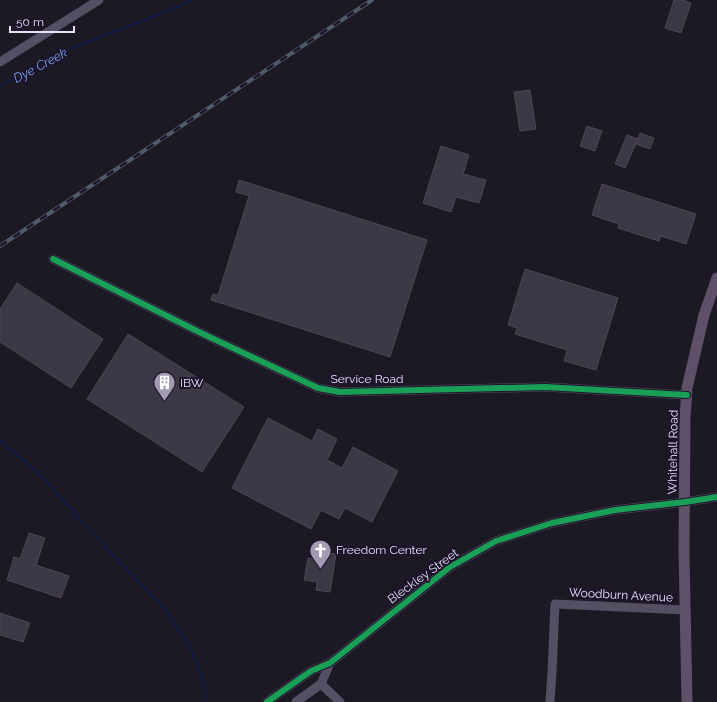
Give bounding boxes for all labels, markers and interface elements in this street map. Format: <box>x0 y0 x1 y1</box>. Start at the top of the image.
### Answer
scale bar <box>10 8 74 34</box>
text: 50 m <box>16 15 44 29</box>
water label: Dye Creek <box>11 45 70 86</box>
building icon: IBW <box>152 370 178 403</box>
street label: Service Road <box>331 372 403 386</box>
place label: IBW <box>180 376 204 390</box>
street label: Whitehall Road <box>665 410 681 494</box>
church icon: Freedom Center <box>307 537 333 570</box>
place label: Freedom Center <box>336 543 428 557</box>
street label: Bleckley Street <box>385 546 461 606</box>
street label: Woodburn Avenue <box>569 585 673 605</box>

